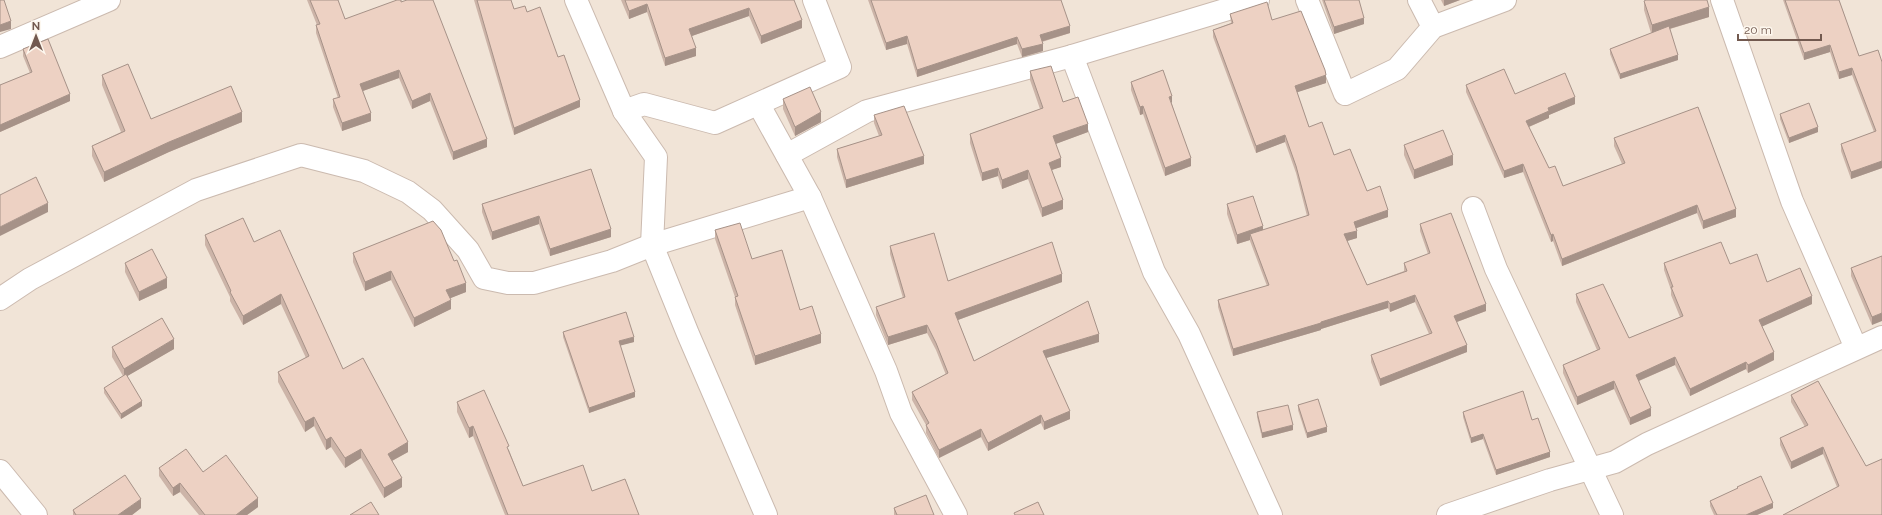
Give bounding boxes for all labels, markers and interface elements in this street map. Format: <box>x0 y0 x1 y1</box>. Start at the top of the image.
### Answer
north arrow <box>16 16 56 56</box>
scale bar <box>1738 16 1821 42</box>
text: N <box>32 20 40 33</box>
text: 20 m <box>1744 23 1772 37</box>

